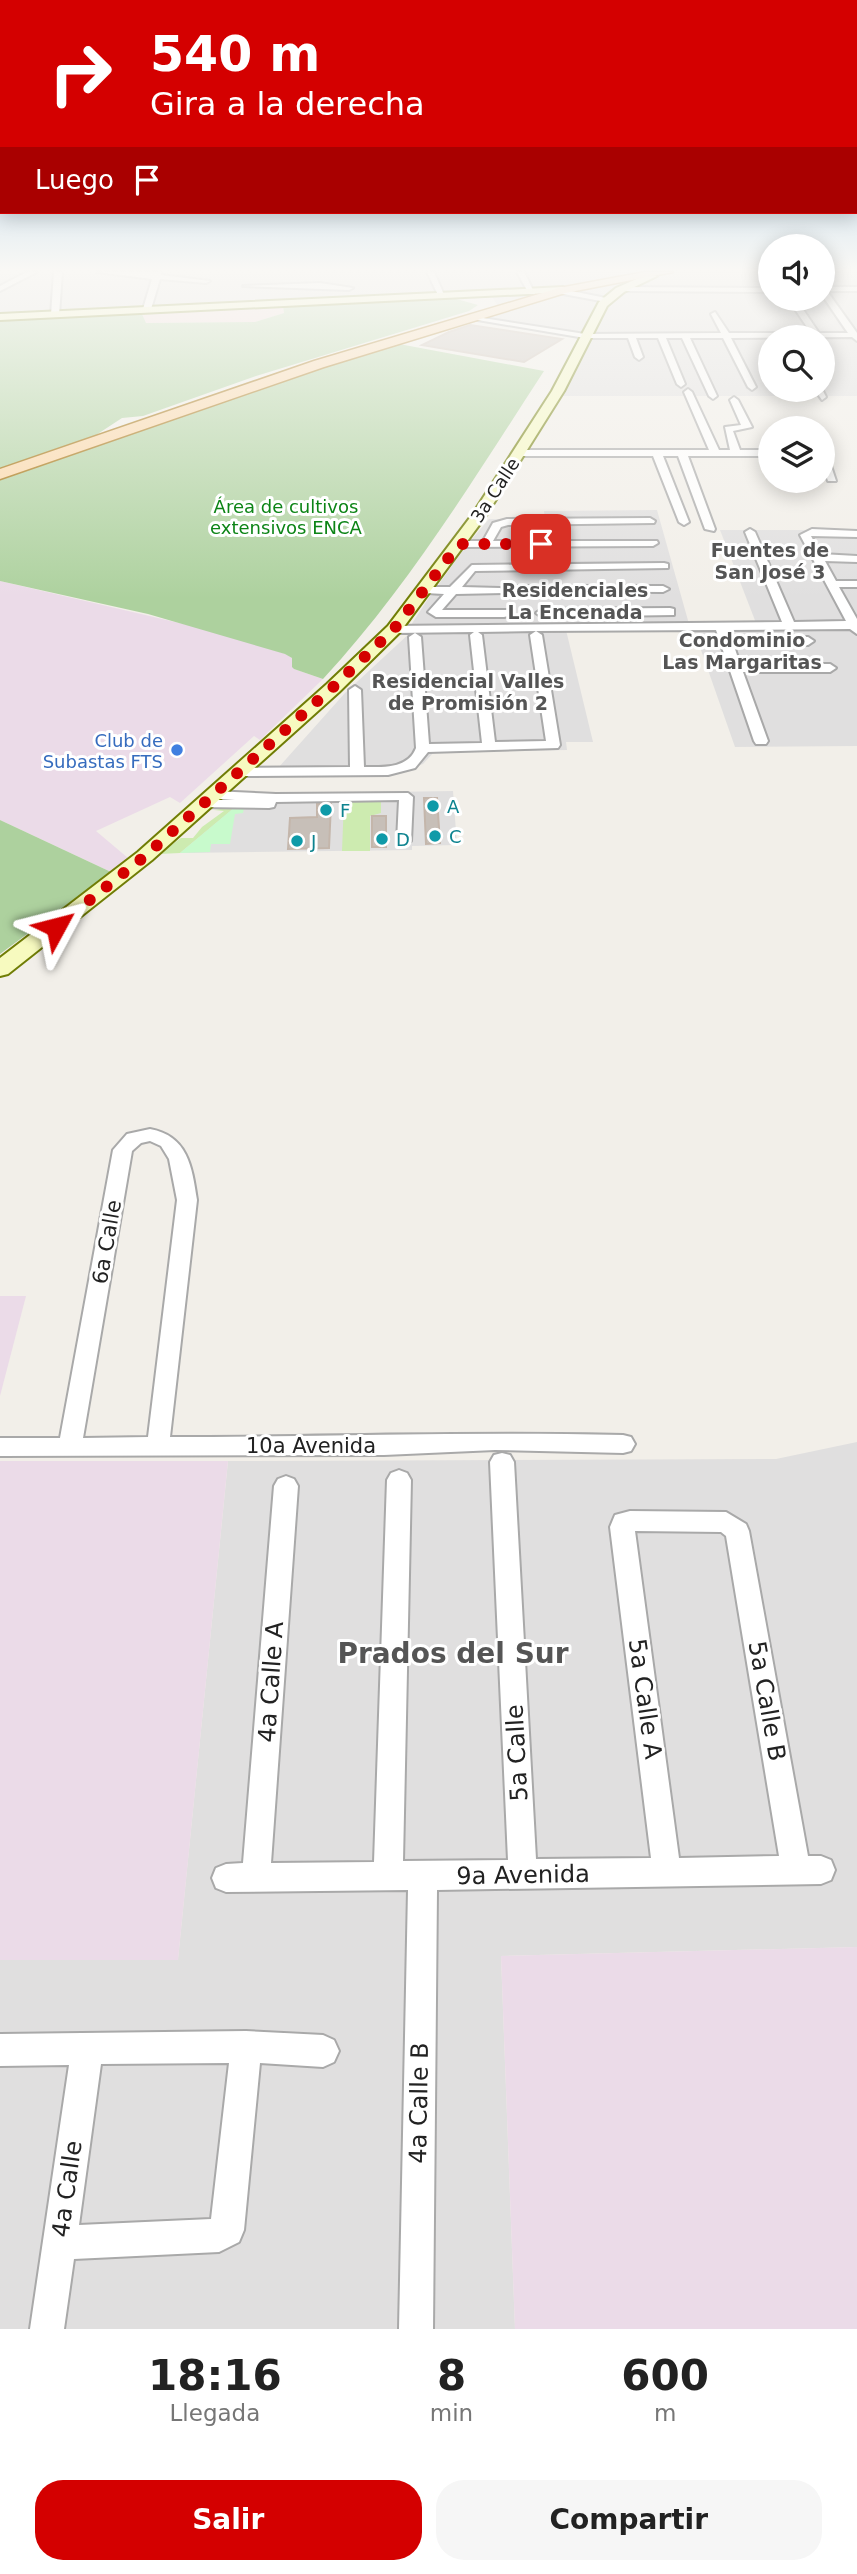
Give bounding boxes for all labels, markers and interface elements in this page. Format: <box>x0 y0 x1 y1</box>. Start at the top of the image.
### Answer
text: 540 m <box>150 26 320 83</box>
icon: right <box>35 28 126 119</box>
text: Gira a la derecha <box>150 85 425 123</box>
icon: arrive <box>128 161 166 199</box>
text: Luego <box>35 165 114 195</box>
map controls <box>758 234 835 493</box>
button: sound <box>758 234 835 311</box>
button: search <box>758 325 835 402</box>
button: layers <box>758 416 835 493</box>
street label: 3a Calle <box>466 454 524 526</box>
park label: Área de cultivos extensivos ENCA <box>210 496 363 538</box>
pin <box>511 514 571 574</box>
icon: arrive <box>522 525 560 563</box>
district label: Fuentes de San José 3 <box>711 539 829 583</box>
district label: Residenciales La Encenada <box>502 579 648 623</box>
district label: Condominio Las Margaritas <box>662 629 822 673</box>
district label: Residencial Valles de Promisión 2 <box>372 670 564 714</box>
place label: Club de Subastas FTS <box>43 730 163 772</box>
marker: Club de Subastas FTS <box>169 742 185 758</box>
place label: A <box>447 796 460 817</box>
marker: A <box>425 798 441 814</box>
place label: F <box>340 800 350 821</box>
marker: F <box>318 802 334 818</box>
place label: C <box>449 826 462 847</box>
marker: C <box>427 828 443 844</box>
place label: D <box>396 829 410 850</box>
place label: J <box>310 831 316 852</box>
marker: D <box>374 831 390 847</box>
marker: J <box>289 833 305 849</box>
position arrow <box>19 890 93 964</box>
street label: 6a Calle <box>88 1198 126 1286</box>
street label: 10a Avenida <box>246 1434 376 1458</box>
street label: 4a Calle A <box>253 1620 289 1743</box>
district label: Prados del Sur <box>337 1637 569 1670</box>
street label: 5a Calle A <box>623 1637 667 1762</box>
street label: 5a Calle B <box>743 1639 791 1763</box>
street label: 5a Calle <box>500 1704 534 1802</box>
street label: 9a Avenida <box>456 1860 590 1890</box>
street label: 4a Calle B <box>404 2042 434 2164</box>
street label: 4a Calle <box>46 2139 88 2239</box>
text: 18:16 <box>148 2351 282 2400</box>
text: 8 <box>437 2351 466 2400</box>
text: 600 <box>621 2351 709 2400</box>
text: Llegada <box>170 2400 260 2426</box>
text: min <box>430 2400 473 2426</box>
text: m <box>654 2400 676 2426</box>
button: Salir <box>35 2480 422 2560</box>
button: Compartir <box>436 2480 822 2560</box>

